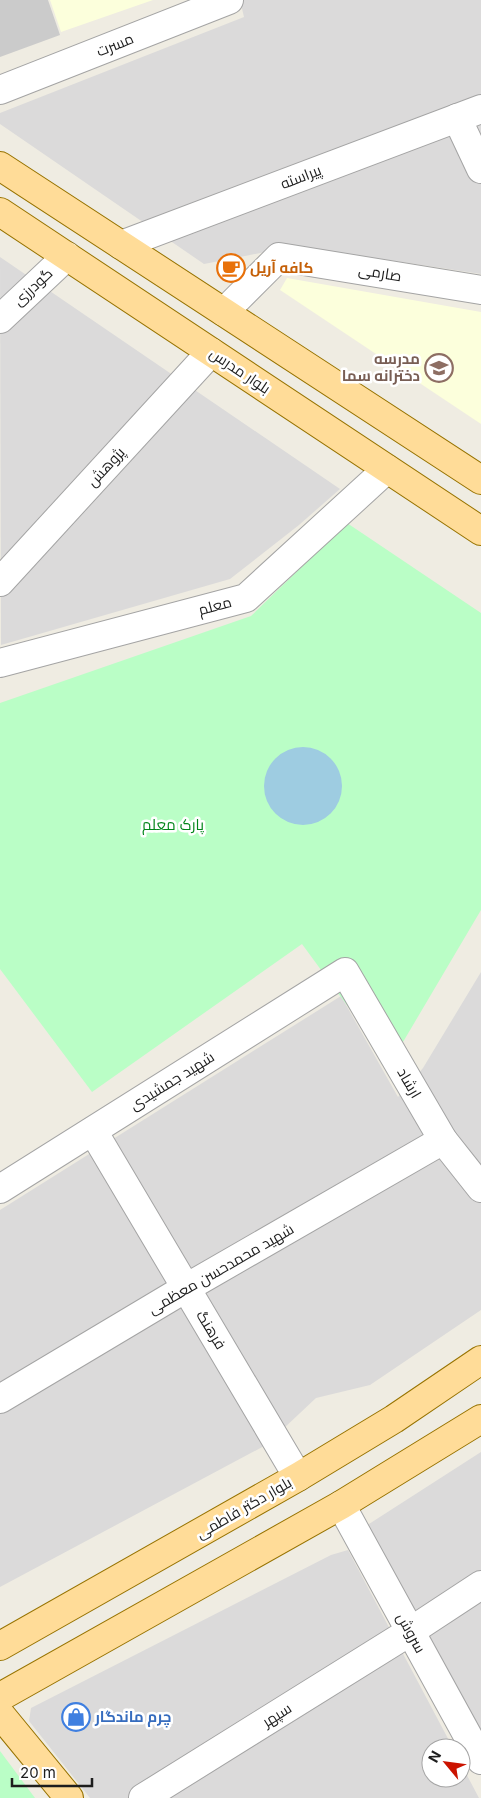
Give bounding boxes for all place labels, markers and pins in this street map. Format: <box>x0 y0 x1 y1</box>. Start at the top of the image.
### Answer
cafe icon: کافه آریل <box>216 253 246 283</box>
place label: کافه آریل <box>250 258 313 277</box>
place label: مدرسه دخترانه سما <box>342 349 420 385</box>
school or university icon: مدرسه دخترانه سما <box>424 353 454 383</box>
shop icon: چرم ماندگار <box>61 1702 91 1732</box>
place label: چرم ماندگار <box>94 1707 171 1728</box>

